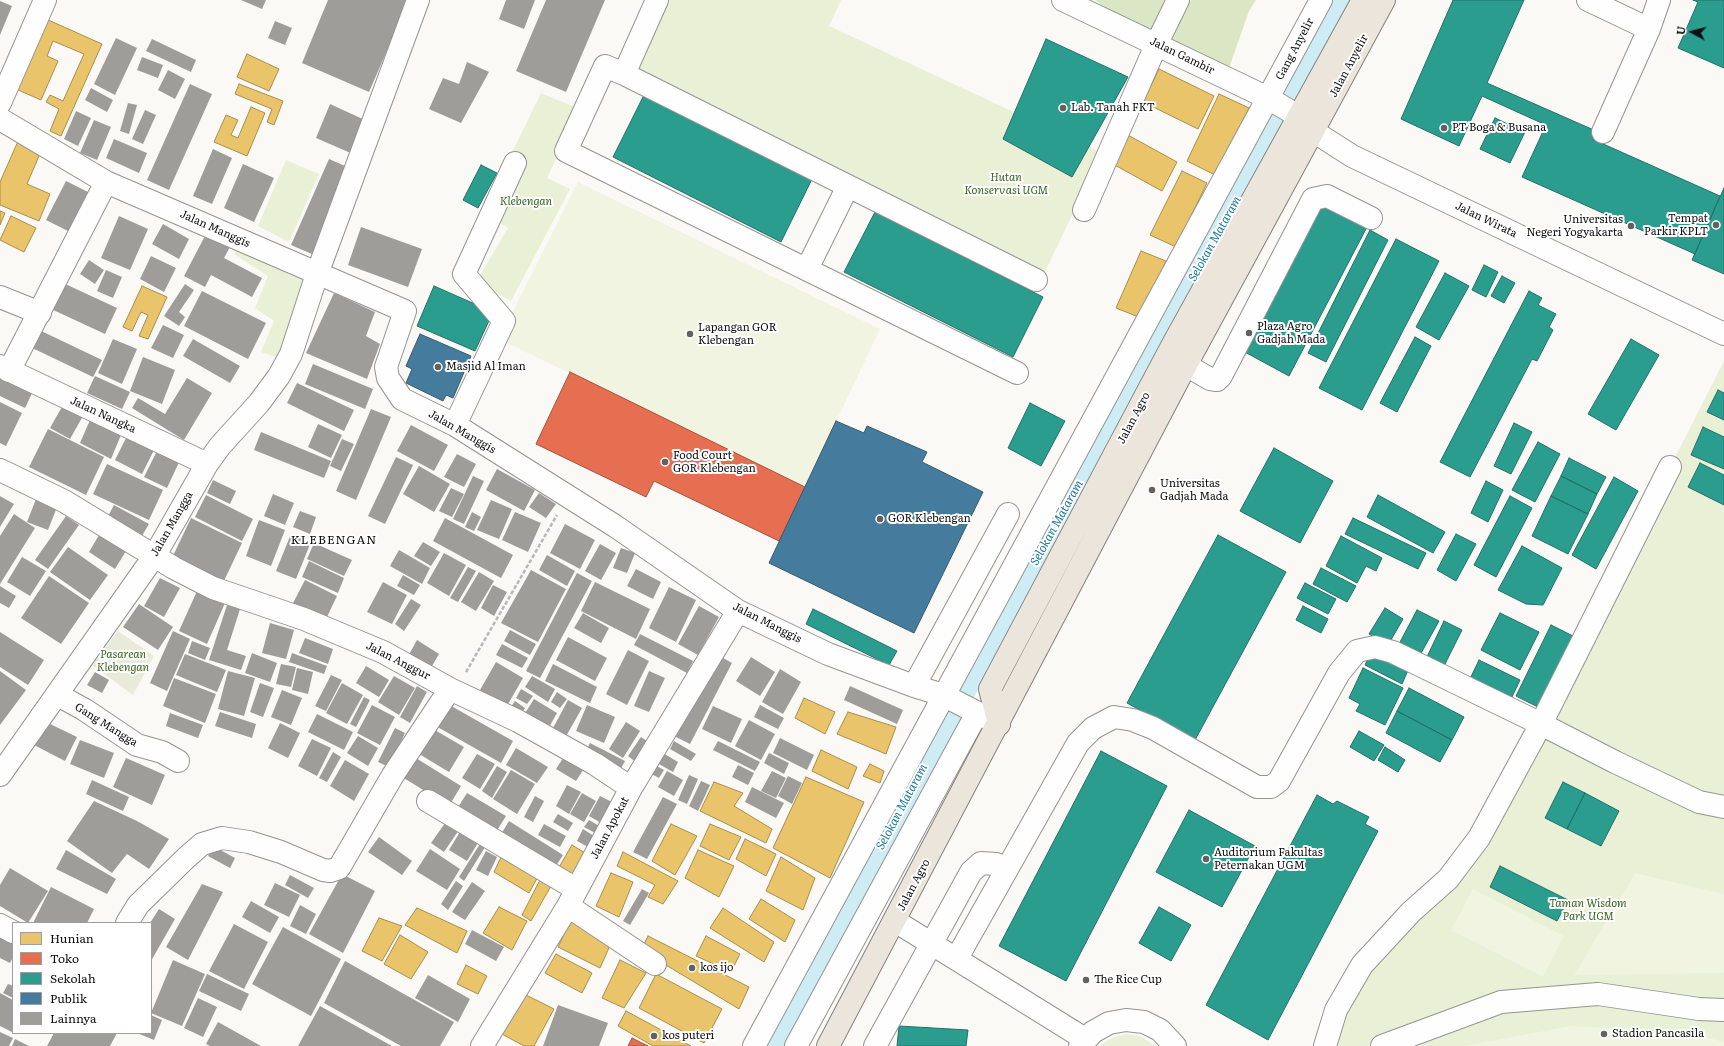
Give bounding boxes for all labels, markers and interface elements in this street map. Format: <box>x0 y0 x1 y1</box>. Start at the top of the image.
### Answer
north arrow <box>1672 12 1712 52</box>
street label: Gang Anyelir <box>1273 16 1317 82</box>
text: U <box>1672 25 1689 36</box>
street label: Jalan Anyelir <box>1327 32 1371 100</box>
street label: Jalan Gambir <box>1147 35 1217 77</box>
place label: Lab. Tanah FKT <box>1071 101 1155 115</box>
marker: Lab. Tanah FKT <box>1058 103 1068 113</box>
place label: PT Boga & Busana <box>1452 121 1546 135</box>
marker: PT Boga & Busana <box>1439 123 1449 133</box>
park label: Hutan Konservasi UGM <box>964 171 1048 197</box>
water label: Selokan Mataram <box>1186 194 1244 284</box>
park label: Klebengan <box>500 195 552 209</box>
street label: Jalan Wirata <box>1453 199 1519 241</box>
street label: Jalan Manggis <box>178 208 252 250</box>
place label: Tempat Parkir KPLT <box>1644 212 1708 238</box>
place label: Universitas Negeri Yogyakarta <box>1527 213 1623 239</box>
marker: Tempat Parkir KPLT <box>1711 220 1721 230</box>
marker: Universitas Negeri Yogyakarta <box>1626 221 1636 231</box>
place label: Plaza Agro Gadjah Mada <box>1257 320 1326 346</box>
place label: Lapangan GOR Klebengan <box>698 321 777 347</box>
marker: Plaza Agro Gadjah Mada <box>1244 328 1254 338</box>
marker: Lapangan GOR Klebengan <box>685 329 695 339</box>
place label: Masjid Al Iman <box>446 360 526 374</box>
marker: Masjid Al Iman <box>433 362 443 372</box>
street label: Jalan Agro <box>1115 390 1153 446</box>
street label: Jalan Nangka <box>68 394 138 436</box>
street label: Jalan Manggis <box>426 407 498 457</box>
place label: Food Court GOR Klebengan <box>673 449 756 475</box>
marker: Food Court GOR Klebengan <box>660 457 670 467</box>
place label: Universitas Gadjah Mada <box>1160 477 1229 503</box>
water label: Selokan Mataram <box>1028 478 1086 568</box>
marker: Universitas Gadjah Mada <box>1147 485 1157 495</box>
street label: Jalan Mangga <box>148 489 196 559</box>
place label: GOR Klebengan <box>888 512 971 526</box>
marker: GOR Klebengan <box>875 514 885 524</box>
district label: KLEBENGAN <box>291 533 377 547</box>
street label: Jalan Manggis <box>730 600 804 646</box>
street label: Jalan Anggur <box>364 639 432 683</box>
park label: Pasarean Klebengan <box>97 648 149 674</box>
street label: Gang Mangga <box>72 700 140 750</box>
water label: Selokan Mataram <box>873 762 931 852</box>
street label: Jalan Apokat <box>588 795 632 861</box>
place label: Auditorium Fakultas Peternakan UGM <box>1214 846 1323 872</box>
marker: Auditorium Fakultas Peternakan UGM <box>1201 854 1211 864</box>
street label: Jalan Agro <box>895 857 933 913</box>
park label: Taman Wisdom Park UGM <box>1549 897 1627 923</box>
legend <box>12 922 152 1034</box>
text: Hunian <box>50 929 94 947</box>
text: Toko <box>50 949 79 967</box>
place label: kos ijo <box>700 961 734 975</box>
marker: kos ijo <box>687 963 697 973</box>
text: Sekolah <box>50 969 96 987</box>
place label: The Rice Cup <box>1094 973 1162 987</box>
marker: The Rice Cup <box>1081 975 1091 985</box>
text: Publik <box>50 989 87 1007</box>
text: Lainnya <box>50 1009 96 1027</box>
place label: Stadion Pancasila <box>1612 1027 1704 1041</box>
place label: kos puteri <box>662 1029 714 1043</box>
marker: Stadion Pancasila <box>1599 1029 1609 1039</box>
marker: kos puteri <box>649 1031 659 1041</box>

